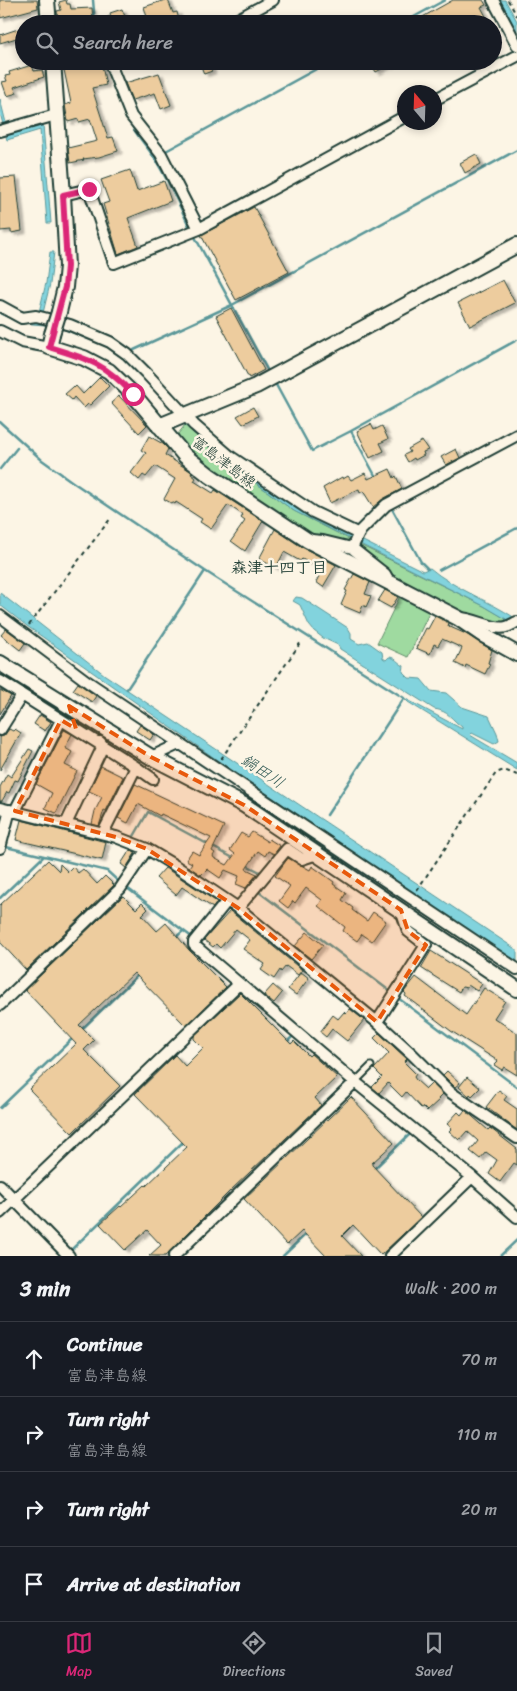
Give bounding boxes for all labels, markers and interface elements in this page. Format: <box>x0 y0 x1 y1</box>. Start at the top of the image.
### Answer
search box <box>15 15 502 70</box>
text: Search here <box>73 26 173 59</box>
icon: search <box>33 29 61 57</box>
north arrow <box>397 85 442 130</box>
route end <box>78 178 101 201</box>
route start <box>122 383 145 406</box>
street label: 富島津島線 <box>186 429 262 495</box>
district label: 森津十四丁目 <box>231 553 327 582</box>
water label: 鍋田川 <box>235 746 291 796</box>
text: 3 min <box>20 1270 70 1308</box>
text: Walk · 200 m <box>405 1274 497 1303</box>
text: Continue <box>67 1328 143 1361</box>
icon: ahead <box>20 1345 48 1373</box>
text: 70 m <box>461 1345 497 1374</box>
text: 富島津島線 <box>67 1361 147 1390</box>
text: Turn right <box>67 1403 149 1436</box>
icon: right <box>20 1420 48 1448</box>
text: 110 m <box>457 1420 497 1449</box>
text: 富島津島線 <box>67 1436 147 1465</box>
text: Turn right <box>67 1493 149 1526</box>
icon: right <box>20 1495 48 1523</box>
text: 20 m <box>461 1495 497 1524</box>
text: Arrive at destination <box>67 1568 240 1601</box>
icon: arrive <box>20 1570 48 1598</box>
tab: Map <box>65 1629 93 1684</box>
tab: Directions <box>223 1629 285 1684</box>
tab: Saved <box>415 1629 452 1684</box>

